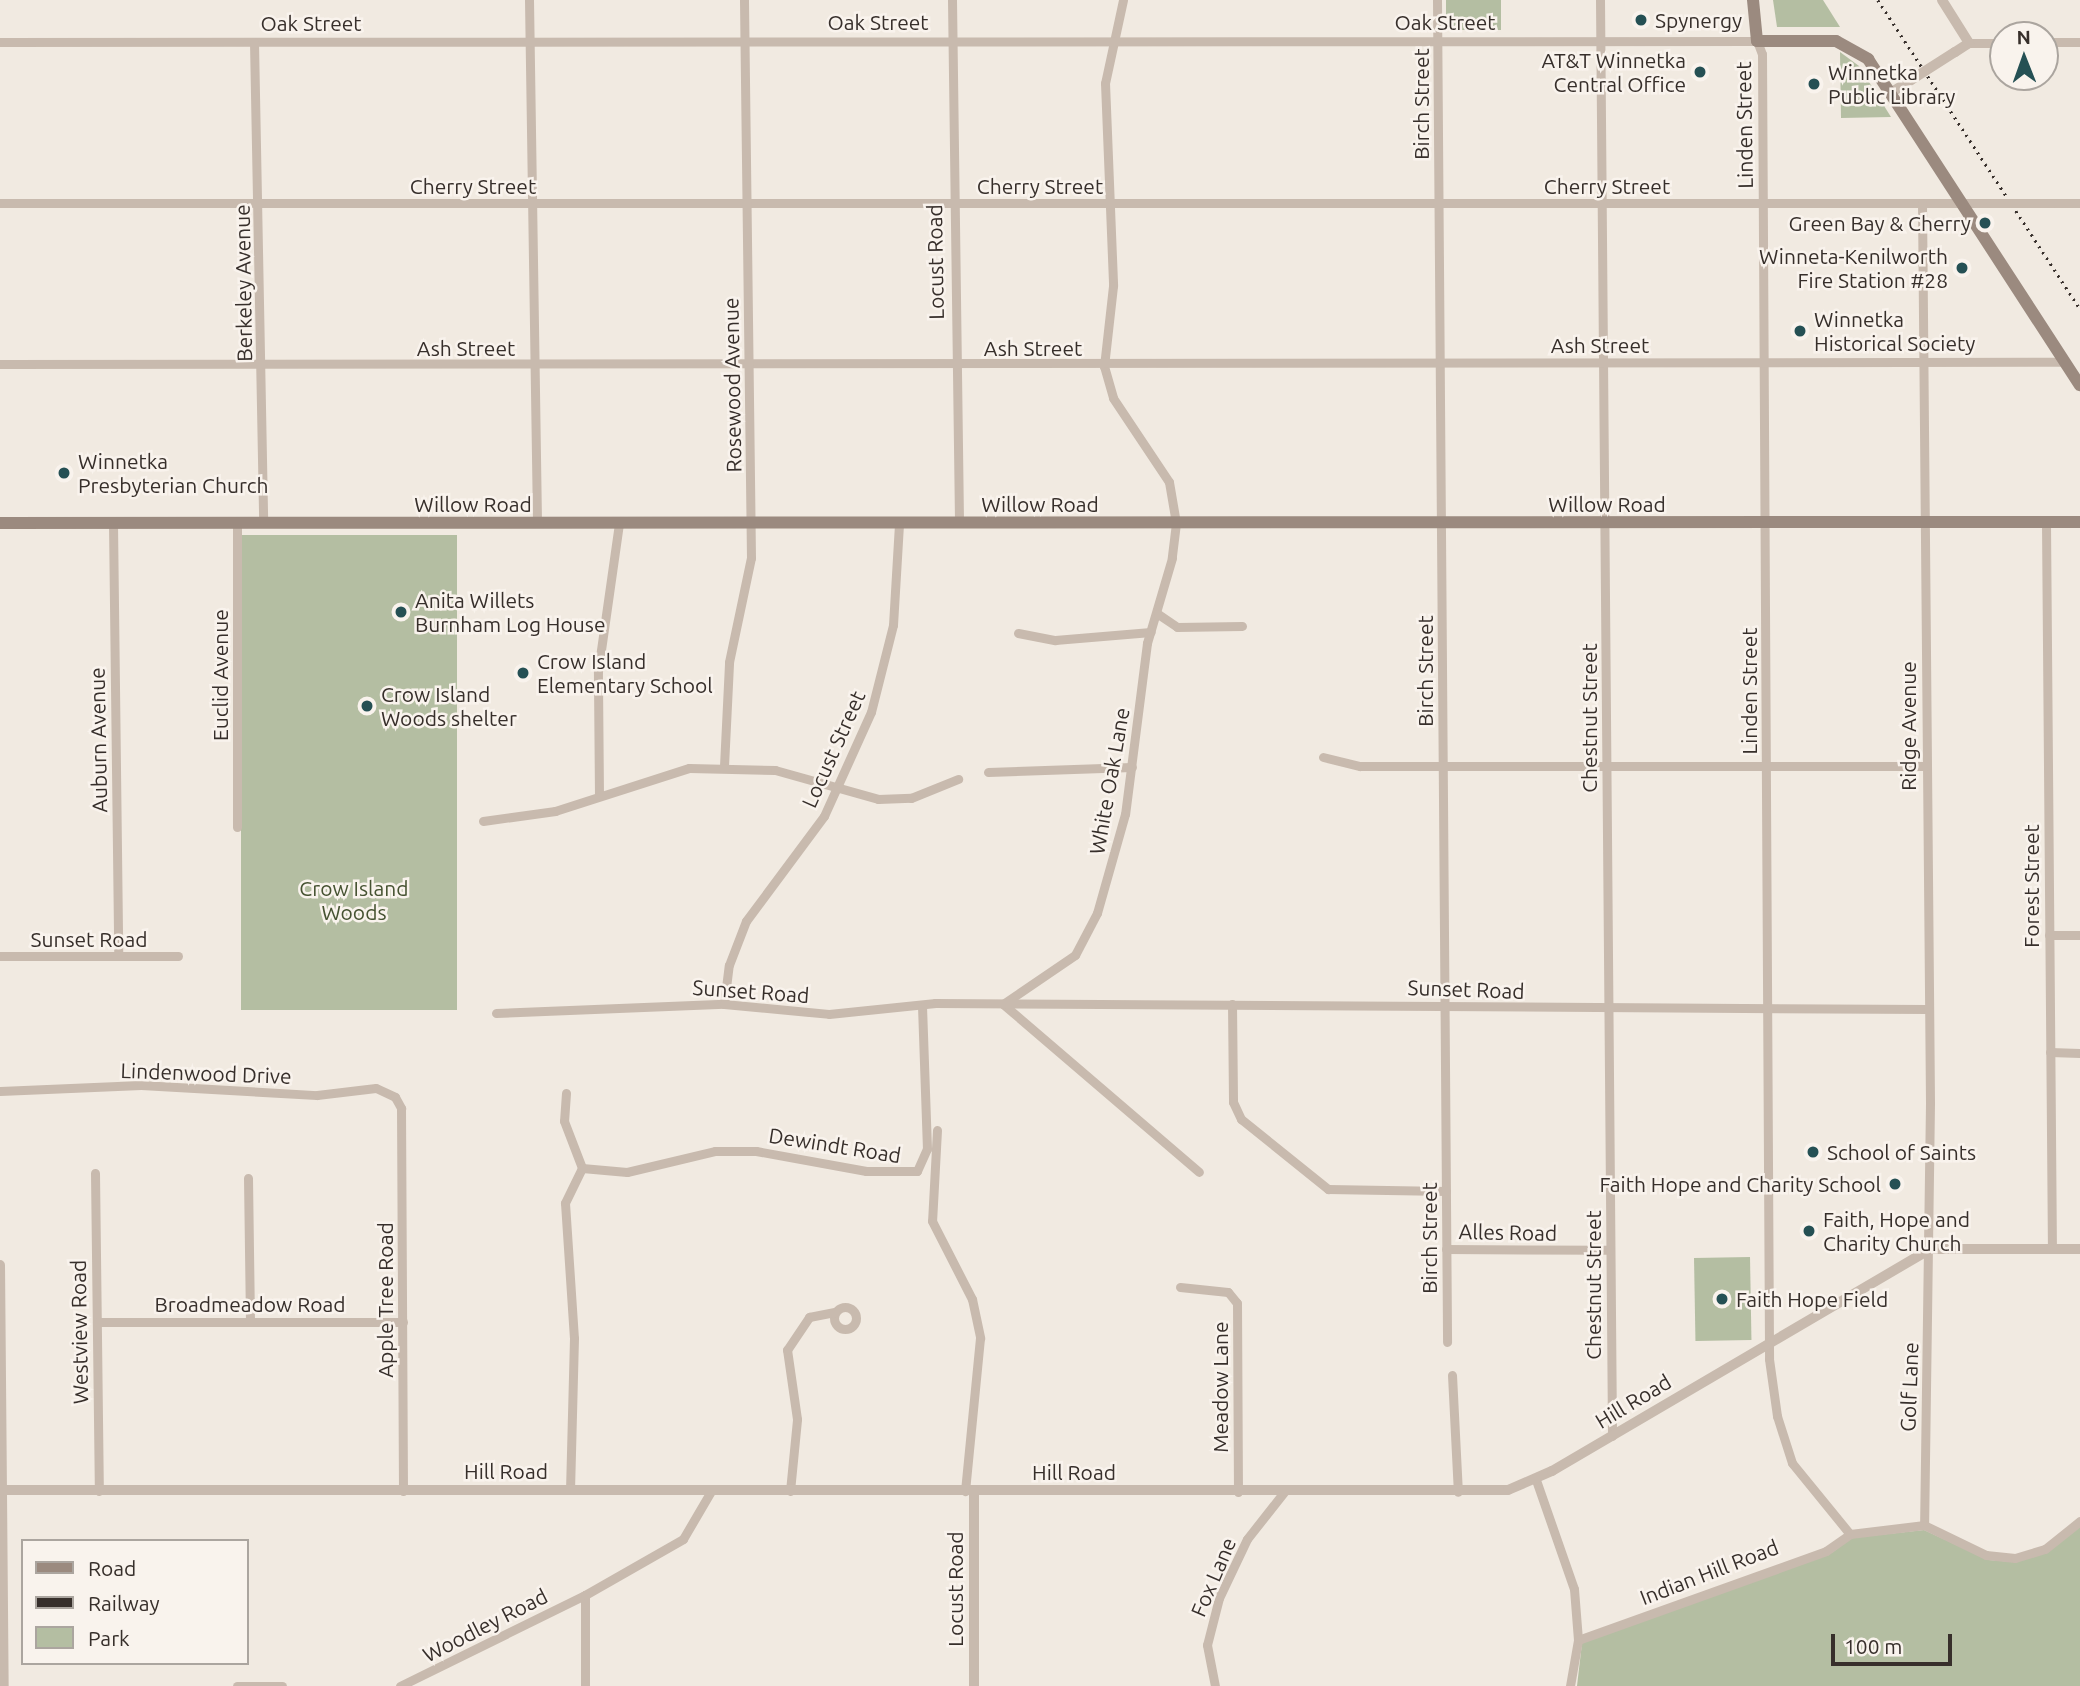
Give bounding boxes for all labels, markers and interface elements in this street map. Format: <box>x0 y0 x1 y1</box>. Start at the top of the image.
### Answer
place label: Spynergy <box>1655 7 1742 33</box>
street label: Oak Street <box>827 9 929 35</box>
street label: Oak Street <box>1394 9 1496 35</box>
street label: Oak Street <box>260 10 362 36</box>
marker: Spynergy <box>1633 12 1649 28</box>
north arrow <box>1989 21 2059 91</box>
text: N <box>2016 26 2031 48</box>
place label: AT&T Winnetka Central Office <box>1541 47 1686 97</box>
street label: Birch Street <box>1408 48 1434 160</box>
place label: Winnetka Public Library <box>1828 59 1955 109</box>
street label: Linden Street <box>1730 61 1758 189</box>
marker: AT&T Winnetka Central Office <box>1692 64 1708 80</box>
marker: Winnetka Public Library <box>1806 76 1822 92</box>
street label: Cherry Street <box>410 173 536 199</box>
street label: Cherry Street <box>977 173 1103 199</box>
street label: Cherry Street <box>1544 173 1670 199</box>
street label: Berkeley Avenue <box>229 204 257 362</box>
street label: Locust Road <box>921 204 949 320</box>
place label: Green Bay & Cherry <box>1789 210 1971 236</box>
marker: Green Bay & Cherry <box>1977 215 1993 231</box>
place label: Winneta-Kenilworth Fire Station #28 <box>1759 243 1948 293</box>
marker: Winneta-Kenilworth Fire Station #28 <box>1954 260 1970 276</box>
street label: Rosewood Avenue <box>718 297 746 473</box>
place label: Winnetka Historical Society <box>1814 306 1975 356</box>
marker: Winnetka Historical Society <box>1792 323 1808 339</box>
street label: Ash Street <box>1551 332 1649 358</box>
street label: Ash Street <box>417 335 515 361</box>
street label: Ash Street <box>984 335 1082 361</box>
place label: Winnetka Presbyterian Church <box>78 448 269 498</box>
marker: Winnetka Presbyterian Church <box>56 465 72 481</box>
street label: Willow Road <box>414 491 532 517</box>
street label: Willow Road <box>981 491 1099 517</box>
street label: Willow Road <box>1548 491 1666 517</box>
place label: Anita Willets Burnham Log House <box>415 587 605 637</box>
marker: Anita Willets Burnham Log House <box>393 604 409 620</box>
street label: Euclid Avenue <box>207 609 233 741</box>
street label: Birch Street <box>1412 615 1438 727</box>
street label: Linden Street <box>1736 627 1762 755</box>
street label: Chestnut Street <box>1576 643 1602 793</box>
place label: Crow Island Elementary School <box>537 648 713 698</box>
street label: Ridge Avenue <box>1895 661 1921 791</box>
marker: Crow Island Elementary School <box>515 665 531 681</box>
street label: Auburn Avenue <box>84 667 112 813</box>
place label: Crow Island Woods shelter <box>381 681 517 731</box>
street label: Locust Street <box>796 687 870 811</box>
marker: Crow Island Woods shelter <box>359 698 375 714</box>
street label: White Oak Lane <box>1084 706 1134 856</box>
street label: Forest Street <box>2018 824 2044 948</box>
park label: Crow Island Woods <box>299 875 409 925</box>
street label: Sunset Road <box>30 926 148 952</box>
street label: Sunset Road <box>692 974 810 1008</box>
street label: Sunset Road <box>1407 974 1525 1004</box>
street label: Lindenwood Drive <box>120 1057 292 1089</box>
street label: Dewindt Road <box>767 1122 903 1168</box>
place label: School of Saints <box>1827 1139 1976 1165</box>
marker: School of Saints <box>1805 1144 1821 1160</box>
place label: Faith Hope and Charity School <box>1600 1171 1881 1197</box>
marker: Faith Hope and Charity School <box>1887 1176 1903 1192</box>
street label: Birch Street <box>1416 1182 1442 1294</box>
place label: Faith, Hope and Charity Church <box>1823 1206 1970 1256</box>
street label: Chestnut Street <box>1580 1210 1606 1360</box>
street label: Alles Road <box>1459 1219 1557 1245</box>
street label: Apple Tree Road <box>372 1222 398 1378</box>
marker: Faith, Hope and Charity Church <box>1801 1223 1817 1239</box>
street label: Westview Road <box>65 1260 93 1404</box>
place label: Faith Hope Field <box>1736 1286 1888 1312</box>
street label: Broadmeadow Road <box>154 1291 346 1317</box>
marker: Faith Hope Field <box>1714 1291 1730 1307</box>
street label: Meadow Lane <box>1207 1321 1233 1453</box>
street label: Golf Lane <box>1895 1342 1923 1432</box>
street label: Hill Road <box>1591 1369 1675 1433</box>
street label: Hill Road <box>464 1458 548 1484</box>
street label: Hill Road <box>1032 1459 1116 1485</box>
street label: Locust Road <box>942 1531 968 1647</box>
street label: Fox Lane <box>1185 1534 1241 1620</box>
street label: Indian Hill Road <box>1636 1534 1782 1610</box>
legend <box>21 1539 248 1665</box>
text: Road <box>88 1556 136 1580</box>
street label: Woodley Road <box>419 1583 551 1667</box>
text: Railway <box>88 1591 160 1615</box>
scale bar <box>1835 1620 1956 1664</box>
text: Park <box>88 1626 130 1650</box>
text: 100 m <box>1844 1634 1902 1658</box>

